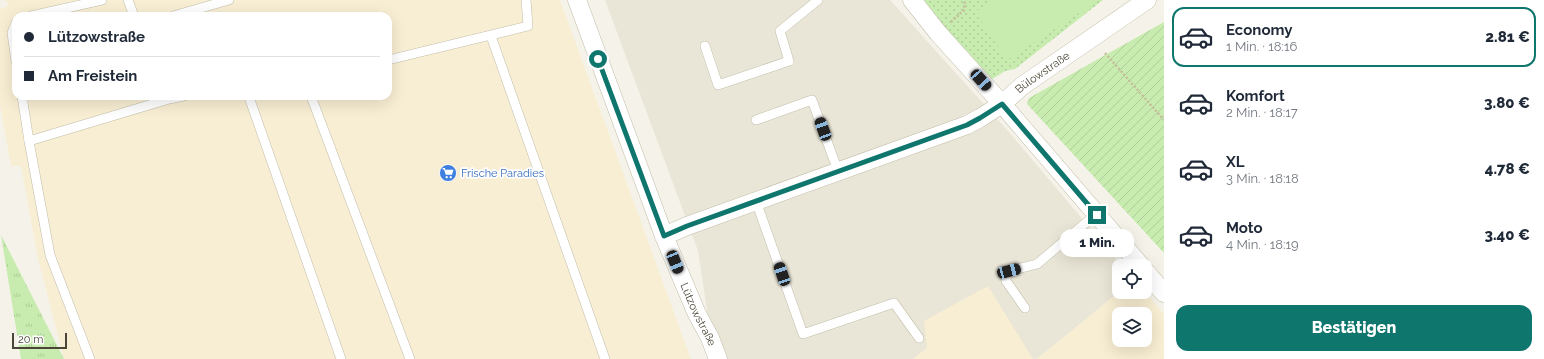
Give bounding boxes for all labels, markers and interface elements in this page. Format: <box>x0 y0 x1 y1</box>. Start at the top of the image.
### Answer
icon: car <box>1178 19 1214 55</box>
text: Economy <box>1226 21 1293 39</box>
text: Lützowstraße <box>48 28 145 46</box>
text: 2.81 € <box>1485 28 1530 46</box>
text: 1 Min. · 18:16 <box>1226 39 1297 54</box>
street label: Bülowstraße <box>1013 49 1073 96</box>
route start <box>589 50 607 68</box>
text: Am Freistein <box>48 67 137 85</box>
car <box>969 67 993 93</box>
icon: car <box>1178 85 1214 121</box>
text: Komfort <box>1226 87 1285 105</box>
text: 3.80 € <box>1484 94 1530 112</box>
text: 2 Min. · 18:17 <box>1226 105 1298 120</box>
car <box>813 116 833 142</box>
icon: car <box>1178 151 1214 187</box>
text: XL <box>1226 153 1244 171</box>
text: 4.78 € <box>1485 160 1530 178</box>
supermarket icon: Frische Paradies <box>438 163 458 183</box>
place label: Frische Paradies <box>461 167 544 180</box>
text: 3 Min. · 18:18 <box>1226 171 1299 186</box>
route end <box>1088 206 1106 224</box>
icon: car <box>1178 217 1214 253</box>
text: Moto <box>1226 219 1263 237</box>
text: 3.40 € <box>1485 226 1530 244</box>
callout: 1 Min. <box>1060 229 1134 257</box>
text: 1 Min. <box>1079 235 1115 250</box>
text: 4 Min. · 18:19 <box>1226 237 1299 252</box>
car <box>665 249 685 275</box>
map controls <box>1112 259 1152 347</box>
button: locate <box>1112 259 1152 299</box>
car <box>772 261 792 287</box>
car <box>996 262 1022 280</box>
street label: Lützowstraße <box>678 281 719 348</box>
button: Bestätigen <box>1176 305 1532 351</box>
button: layers <box>1112 307 1152 347</box>
scale bar <box>12 331 67 350</box>
text: 20 m <box>18 333 43 346</box>

